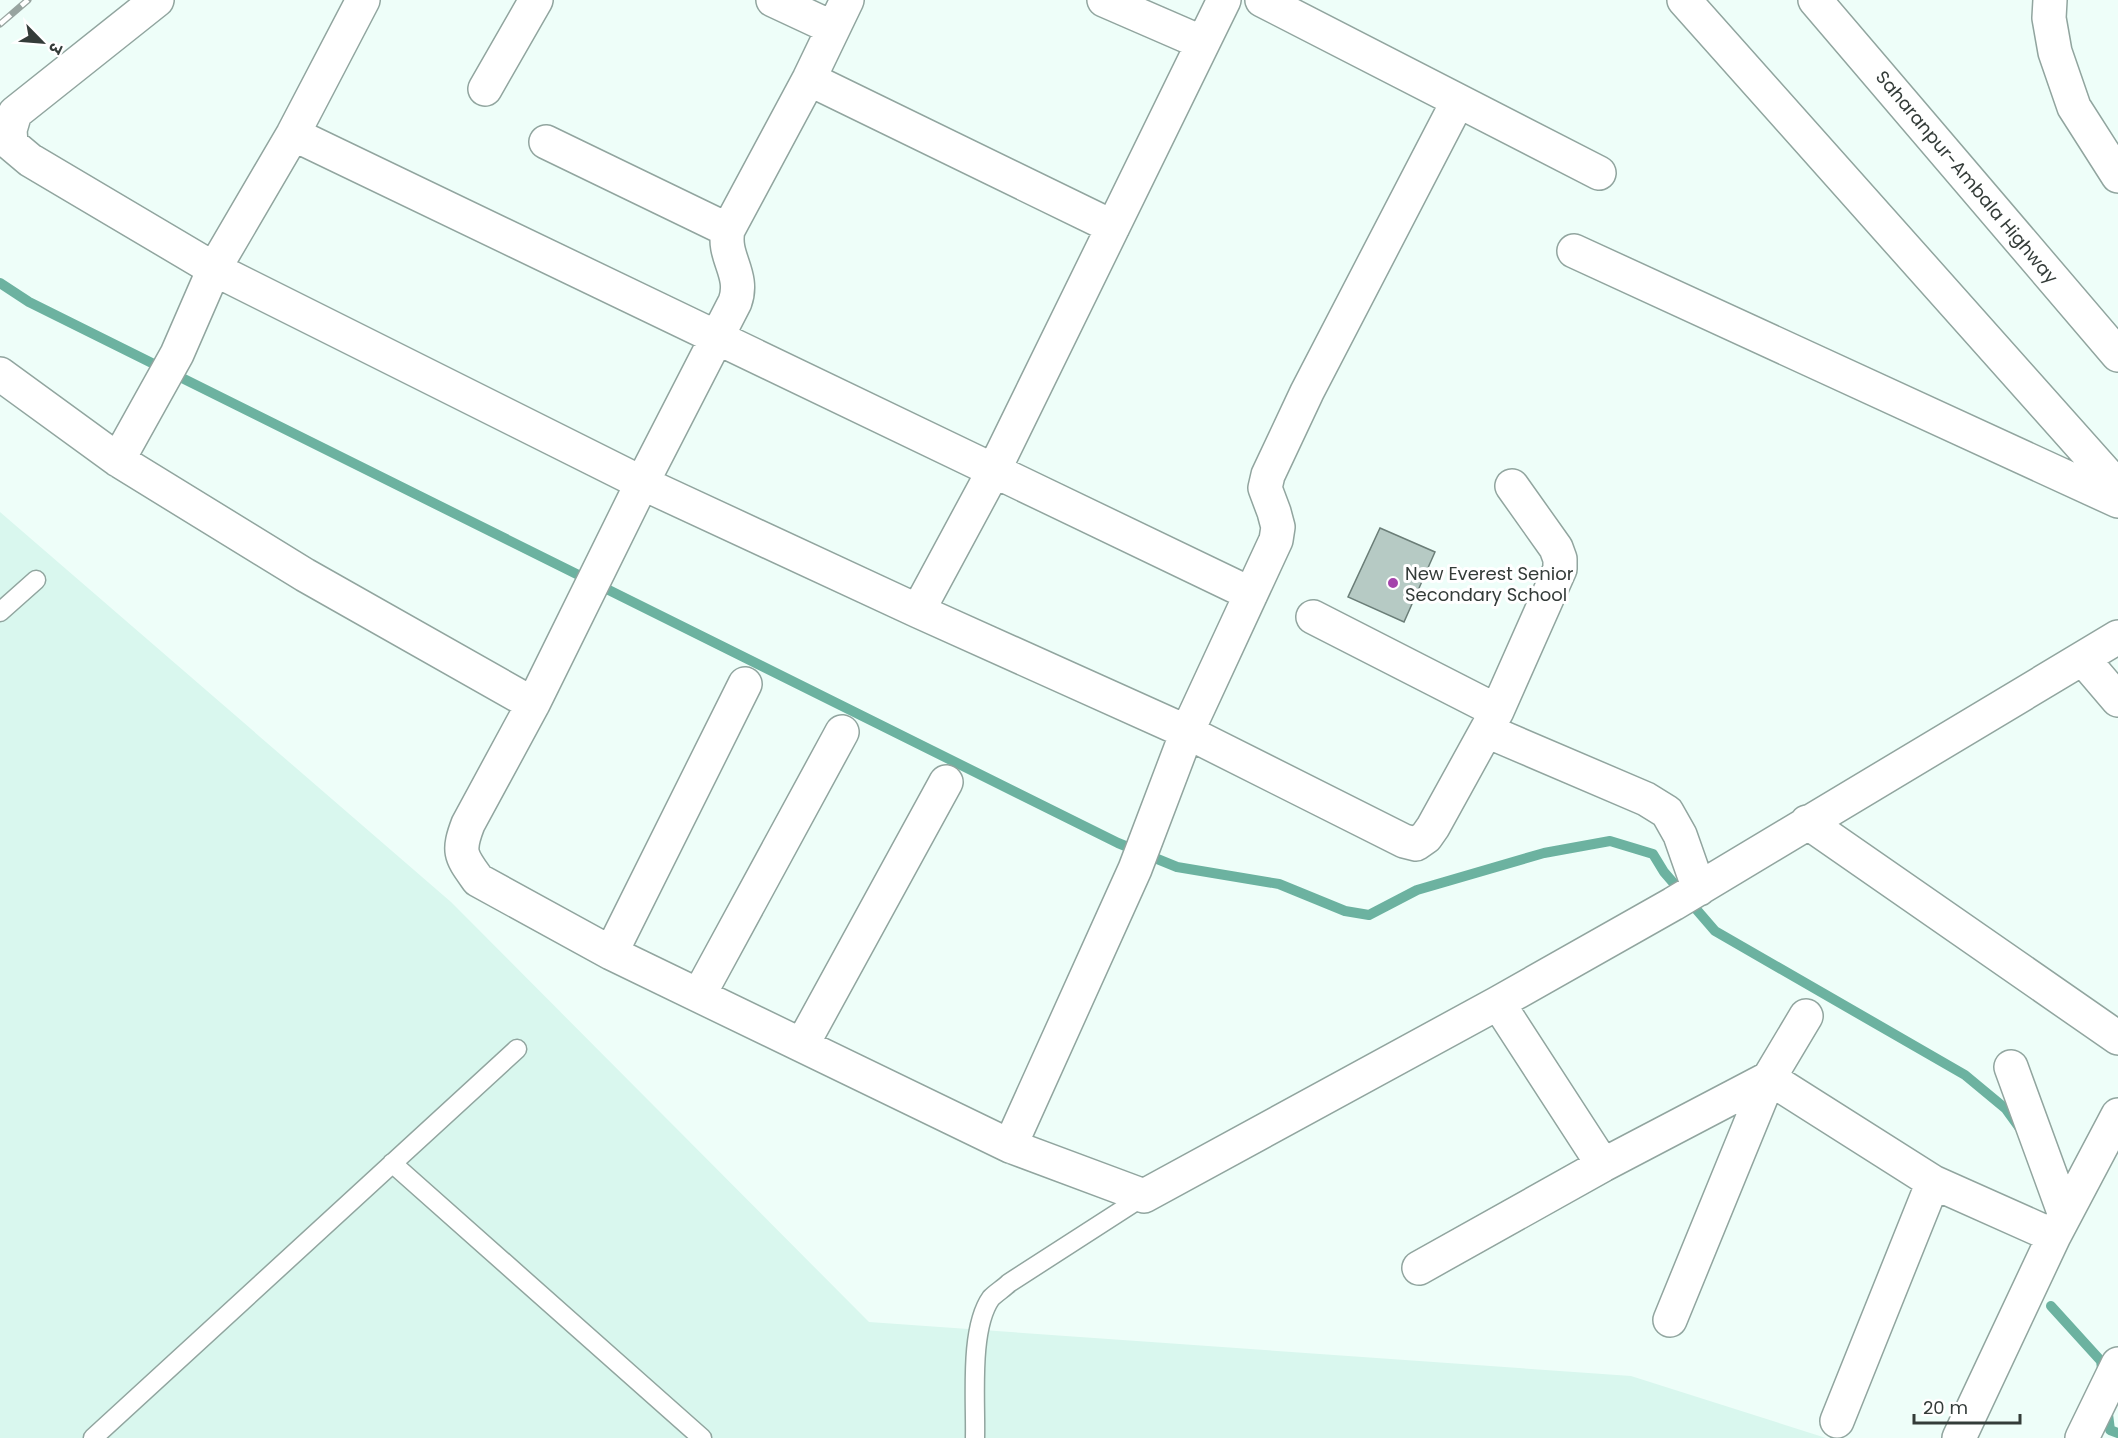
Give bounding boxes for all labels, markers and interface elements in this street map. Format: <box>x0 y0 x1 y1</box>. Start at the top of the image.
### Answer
north arrow <box>12 12 72 72</box>
text: उ <box>42 38 68 58</box>
street label: Saharanpur-Ambala Highway <box>1870 65 2064 289</box>
place label: New Everest Senior Secondary School <box>1405 561 1574 607</box>
marker: New Everest Senior Secondary School <box>1386 576 1400 590</box>
scale bar <box>1914 1387 2020 1425</box>
text: 20 m <box>1923 1395 1968 1420</box>

